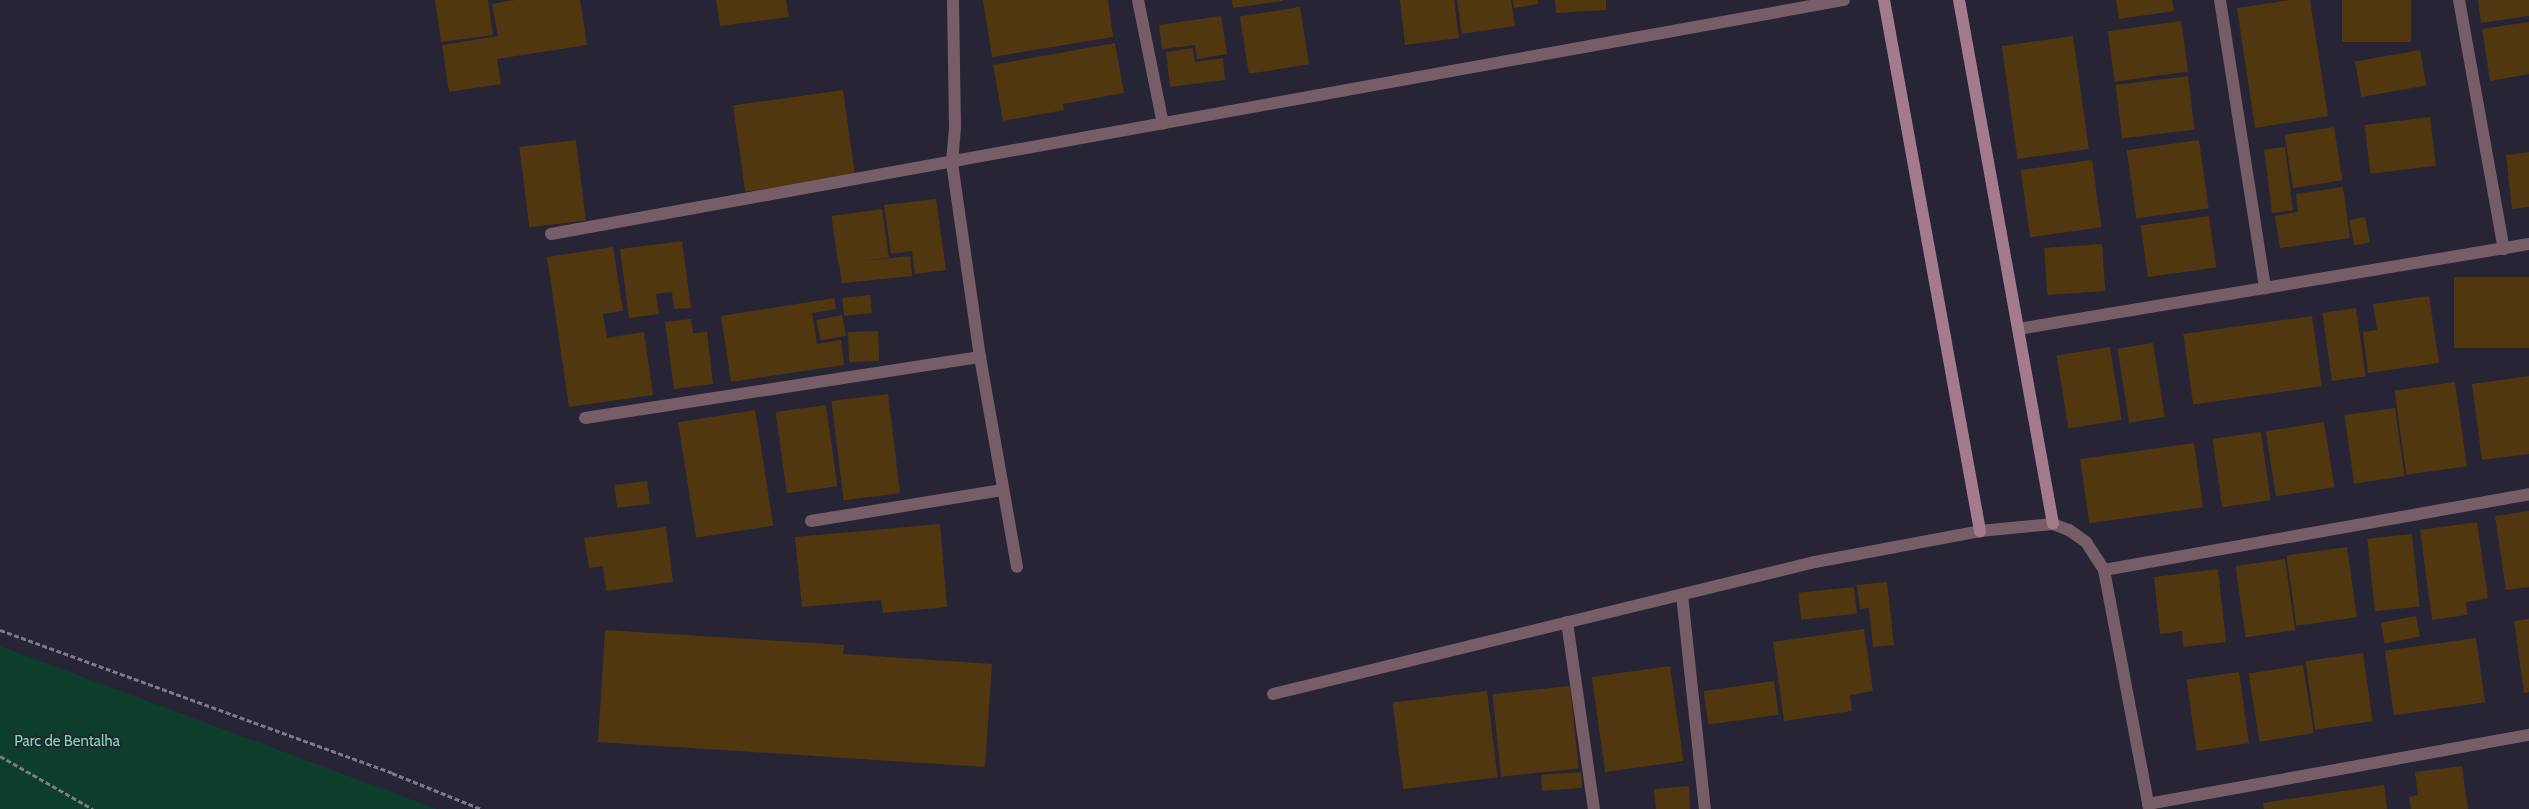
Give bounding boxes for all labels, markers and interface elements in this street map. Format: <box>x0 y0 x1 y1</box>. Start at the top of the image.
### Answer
park label: Parc de Bentalha <box>14 733 120 751</box>

